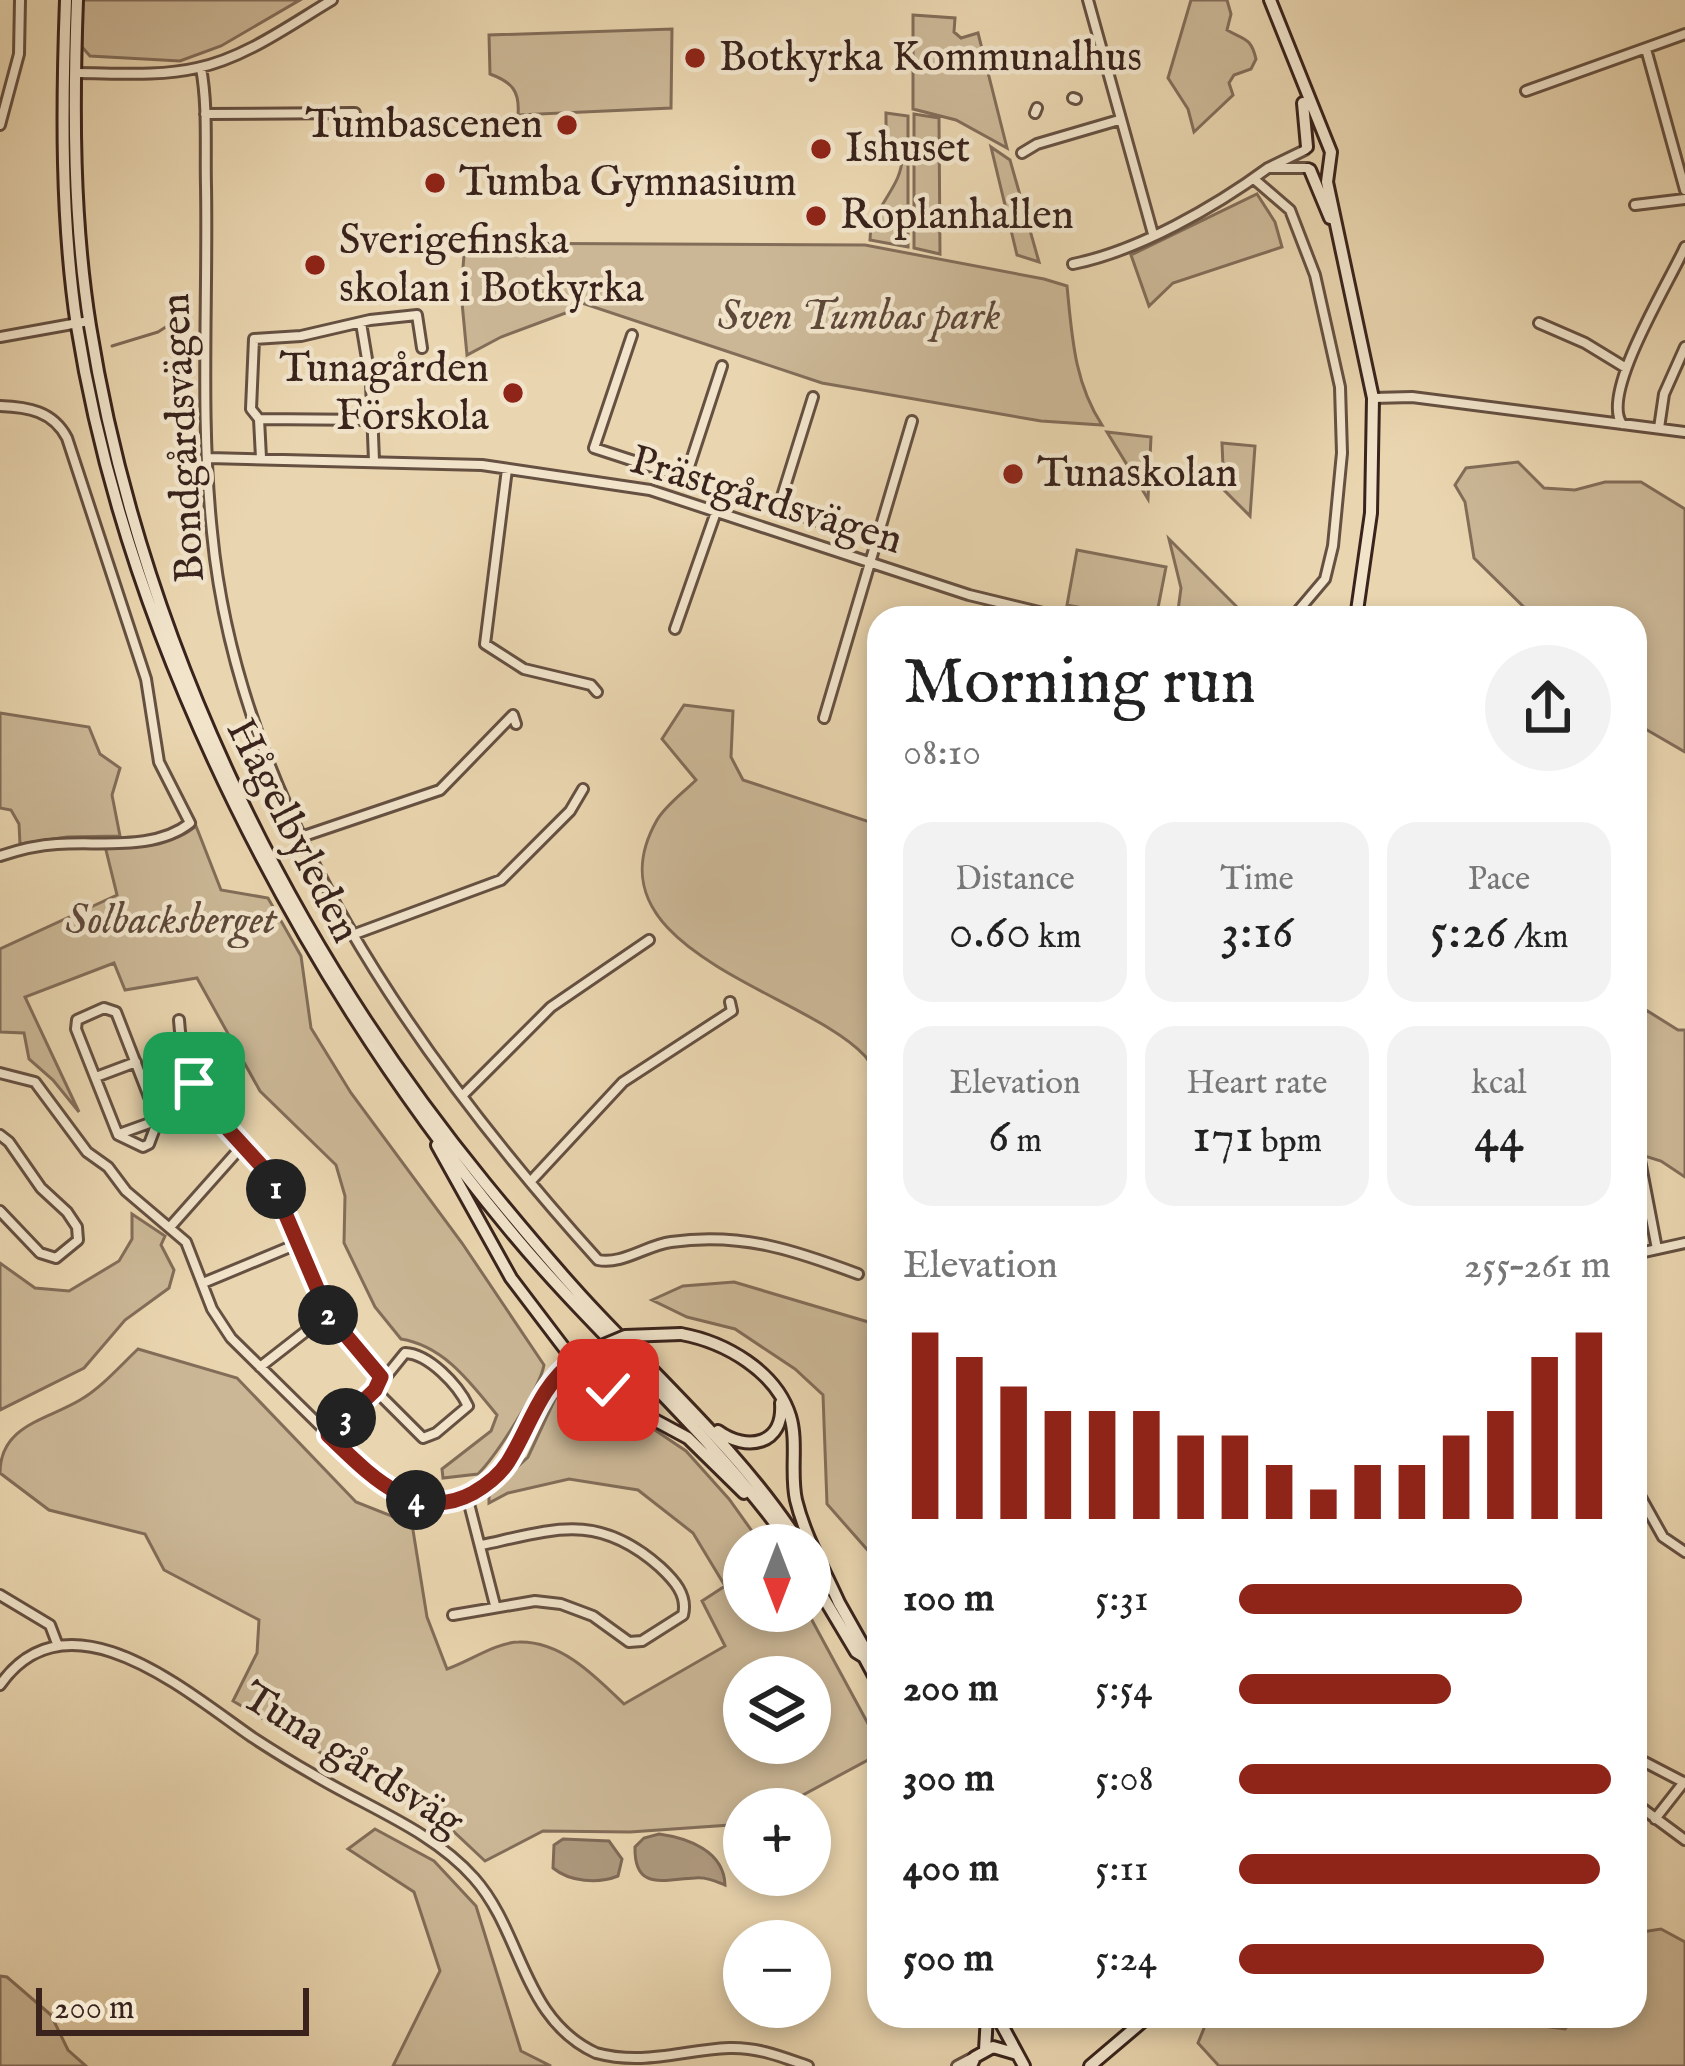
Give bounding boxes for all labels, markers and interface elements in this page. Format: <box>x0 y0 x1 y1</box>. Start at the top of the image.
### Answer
place label: Botkyrka Kommunalhus <box>719 32 1142 85</box>
marker: Botkyrka Kommunalhus <box>682 45 708 71</box>
place label: Tumbascenen <box>305 99 543 152</box>
marker: Tumbascenen <box>554 112 580 138</box>
place label: Ishuset <box>845 123 970 176</box>
marker: Ishuset <box>808 136 834 162</box>
place label: Tumba Gymnasium <box>459 157 797 210</box>
marker: Tumba Gymnasium <box>422 170 448 196</box>
place label: Roplanhallen <box>840 190 1074 243</box>
marker: Roplanhallen <box>803 203 829 229</box>
place label: Sverigefinska skolan i Botkyrka <box>339 215 645 316</box>
marker: Sverigefinska skolan i Botkyrka <box>302 252 328 278</box>
park label: Sven Tumbas park <box>717 291 1001 344</box>
street label: Bondgårdsvägen <box>150 292 218 584</box>
place label: Tunagården Förskola <box>279 343 490 444</box>
marker: Tunagården Förskola <box>500 380 526 406</box>
street label: Prästgårdsvägen <box>624 434 908 568</box>
place label: Tunaskolan <box>1037 448 1238 501</box>
marker: Tunaskolan <box>1000 461 1026 487</box>
text: Morning run <box>903 642 1256 726</box>
button: share <box>1485 645 1611 771</box>
street label: Hågelbyleden <box>213 710 371 952</box>
text: 08:10 <box>903 729 981 778</box>
text: Distance <box>955 859 1075 901</box>
text: Time <box>1220 859 1294 901</box>
text: Pace <box>1468 859 1530 901</box>
park label: Solbacksberget <box>65 895 278 949</box>
text: 0.60 <box>949 901 1031 966</box>
text: 3:16 <box>1220 901 1294 966</box>
text: 5:26 <box>1430 901 1507 966</box>
text: km <box>1031 917 1081 959</box>
text: /km <box>1507 917 1568 959</box>
pin <box>143 1032 245 1134</box>
icon: arrive <box>161 1050 227 1116</box>
text: Elevation <box>950 1063 1080 1105</box>
text: Heart rate <box>1187 1063 1327 1105</box>
text: kcal <box>1472 1063 1527 1105</box>
text: 6 <box>988 1105 1009 1170</box>
text: 171 <box>1192 1105 1254 1170</box>
text: 44 <box>1474 1105 1524 1170</box>
text: m <box>1009 1121 1042 1163</box>
text: bpm <box>1254 1121 1322 1163</box>
pin: 1 <box>246 1159 306 1219</box>
text: 1 <box>270 1168 282 1210</box>
text: Elevation <box>903 1242 1058 1291</box>
text: 255–261 m <box>1464 1242 1611 1291</box>
pin: 2 <box>298 1285 358 1345</box>
text: 2 <box>320 1294 336 1336</box>
pin <box>557 1339 659 1441</box>
icon: check <box>575 1357 641 1423</box>
pin: 3 <box>316 1388 376 1448</box>
text: 3 <box>340 1397 352 1439</box>
pin: 4 <box>386 1470 446 1530</box>
text: 4 <box>408 1479 424 1521</box>
north arrow <box>723 1524 831 1632</box>
map controls <box>723 1524 831 2028</box>
text: 100 m <box>903 1575 994 1624</box>
text: 5:31 <box>1095 1575 1149 1624</box>
button: layers <box>723 1656 831 1764</box>
text: 200 m <box>903 1665 998 1714</box>
text: 5:54 <box>1095 1665 1153 1714</box>
street label: Tuna gårdsväg <box>231 1671 474 1850</box>
text: 300 m <box>903 1755 995 1804</box>
text: 5:08 <box>1095 1755 1154 1804</box>
button: + <box>723 1788 831 1896</box>
text: 400 m <box>903 1845 999 1894</box>
text: 5:11 <box>1095 1845 1148 1894</box>
button: − <box>723 1920 831 2028</box>
text: 500 m <box>903 1935 994 1984</box>
text: 5:24 <box>1095 1935 1157 1984</box>
scale bar <box>36 1982 309 2035</box>
text: 200 m <box>54 1988 135 2030</box>

